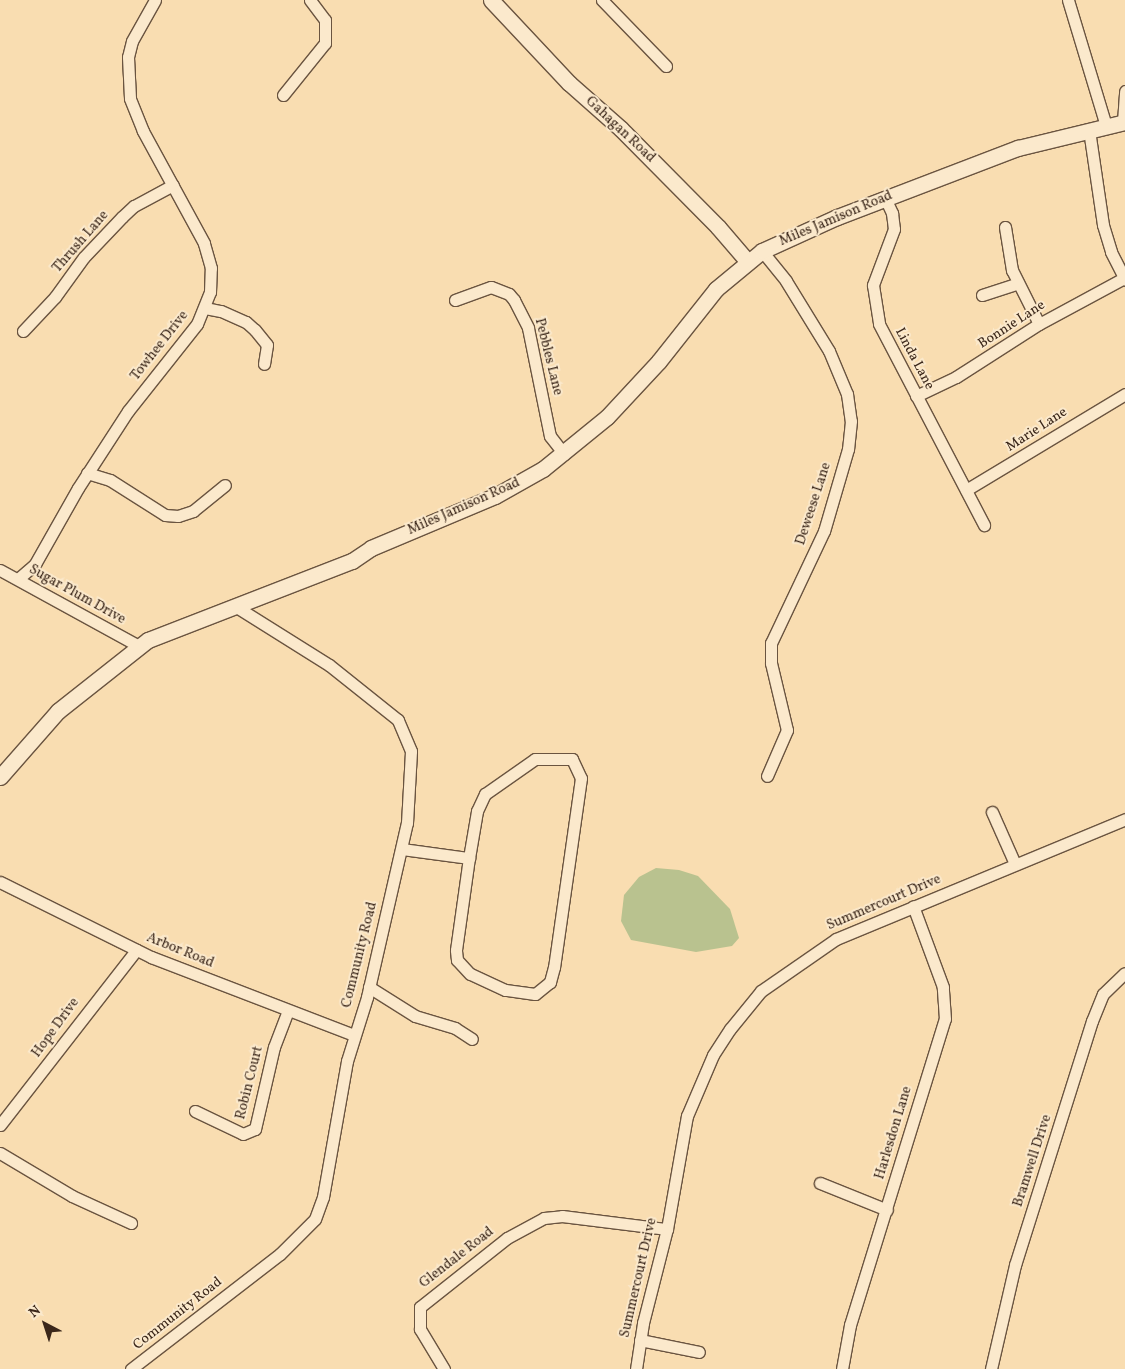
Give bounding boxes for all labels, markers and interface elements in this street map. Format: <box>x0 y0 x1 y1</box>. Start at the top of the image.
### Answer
street label: Gahagan Road <box>582 93 658 167</box>
street label: Miles Jamison Road <box>777 188 895 250</box>
street label: Thrush Lane <box>49 207 113 277</box>
street label: Bonnie Lane <box>975 297 1049 353</box>
street label: Towhee Drive <box>128 308 192 384</box>
street label: Pebbles Lane <box>530 317 566 397</box>
street label: Linda Lane <box>891 325 937 393</box>
street label: Marie Lane <box>1003 404 1071 456</box>
street label: Deweese Lane <box>793 461 835 547</box>
street label: Miles Jamison Road <box>405 475 523 539</box>
street label: Sugar Plum Drive <box>26 561 128 629</box>
street label: Summercourt Drive <box>824 871 944 935</box>
street label: Community Road <box>339 900 381 1010</box>
street label: Arbor Road <box>144 930 216 972</box>
street label: Hope Drive <box>29 995 83 1061</box>
street label: Robin Court <box>233 1045 267 1121</box>
street label: Harlesdon Lane <box>872 1084 916 1182</box>
street label: Bramwell Drive <box>1010 1113 1056 1209</box>
street label: Summercourt Drive <box>617 1217 661 1339</box>
street label: Glendale Road <box>417 1224 497 1292</box>
street label: Community Road <box>130 1274 226 1354</box>
north arrow <box>20 1299 70 1349</box>
text: N <box>25 1302 45 1323</box>

